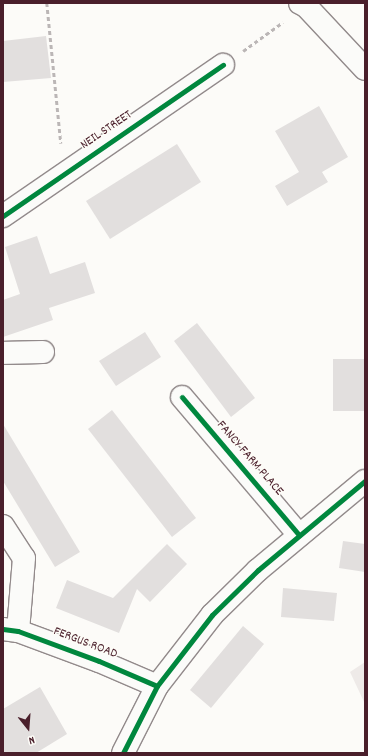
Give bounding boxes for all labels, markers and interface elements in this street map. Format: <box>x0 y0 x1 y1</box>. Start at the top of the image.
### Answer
street label: NEIL STREET <box>78 108 136 154</box>
street label: FANCY FARM PLACE <box>212 418 286 500</box>
street label: FERGUS ROAD <box>51 625 119 663</box>
north arrow <box>8 708 48 748</box>
text: N <box>27 731 36 748</box>

